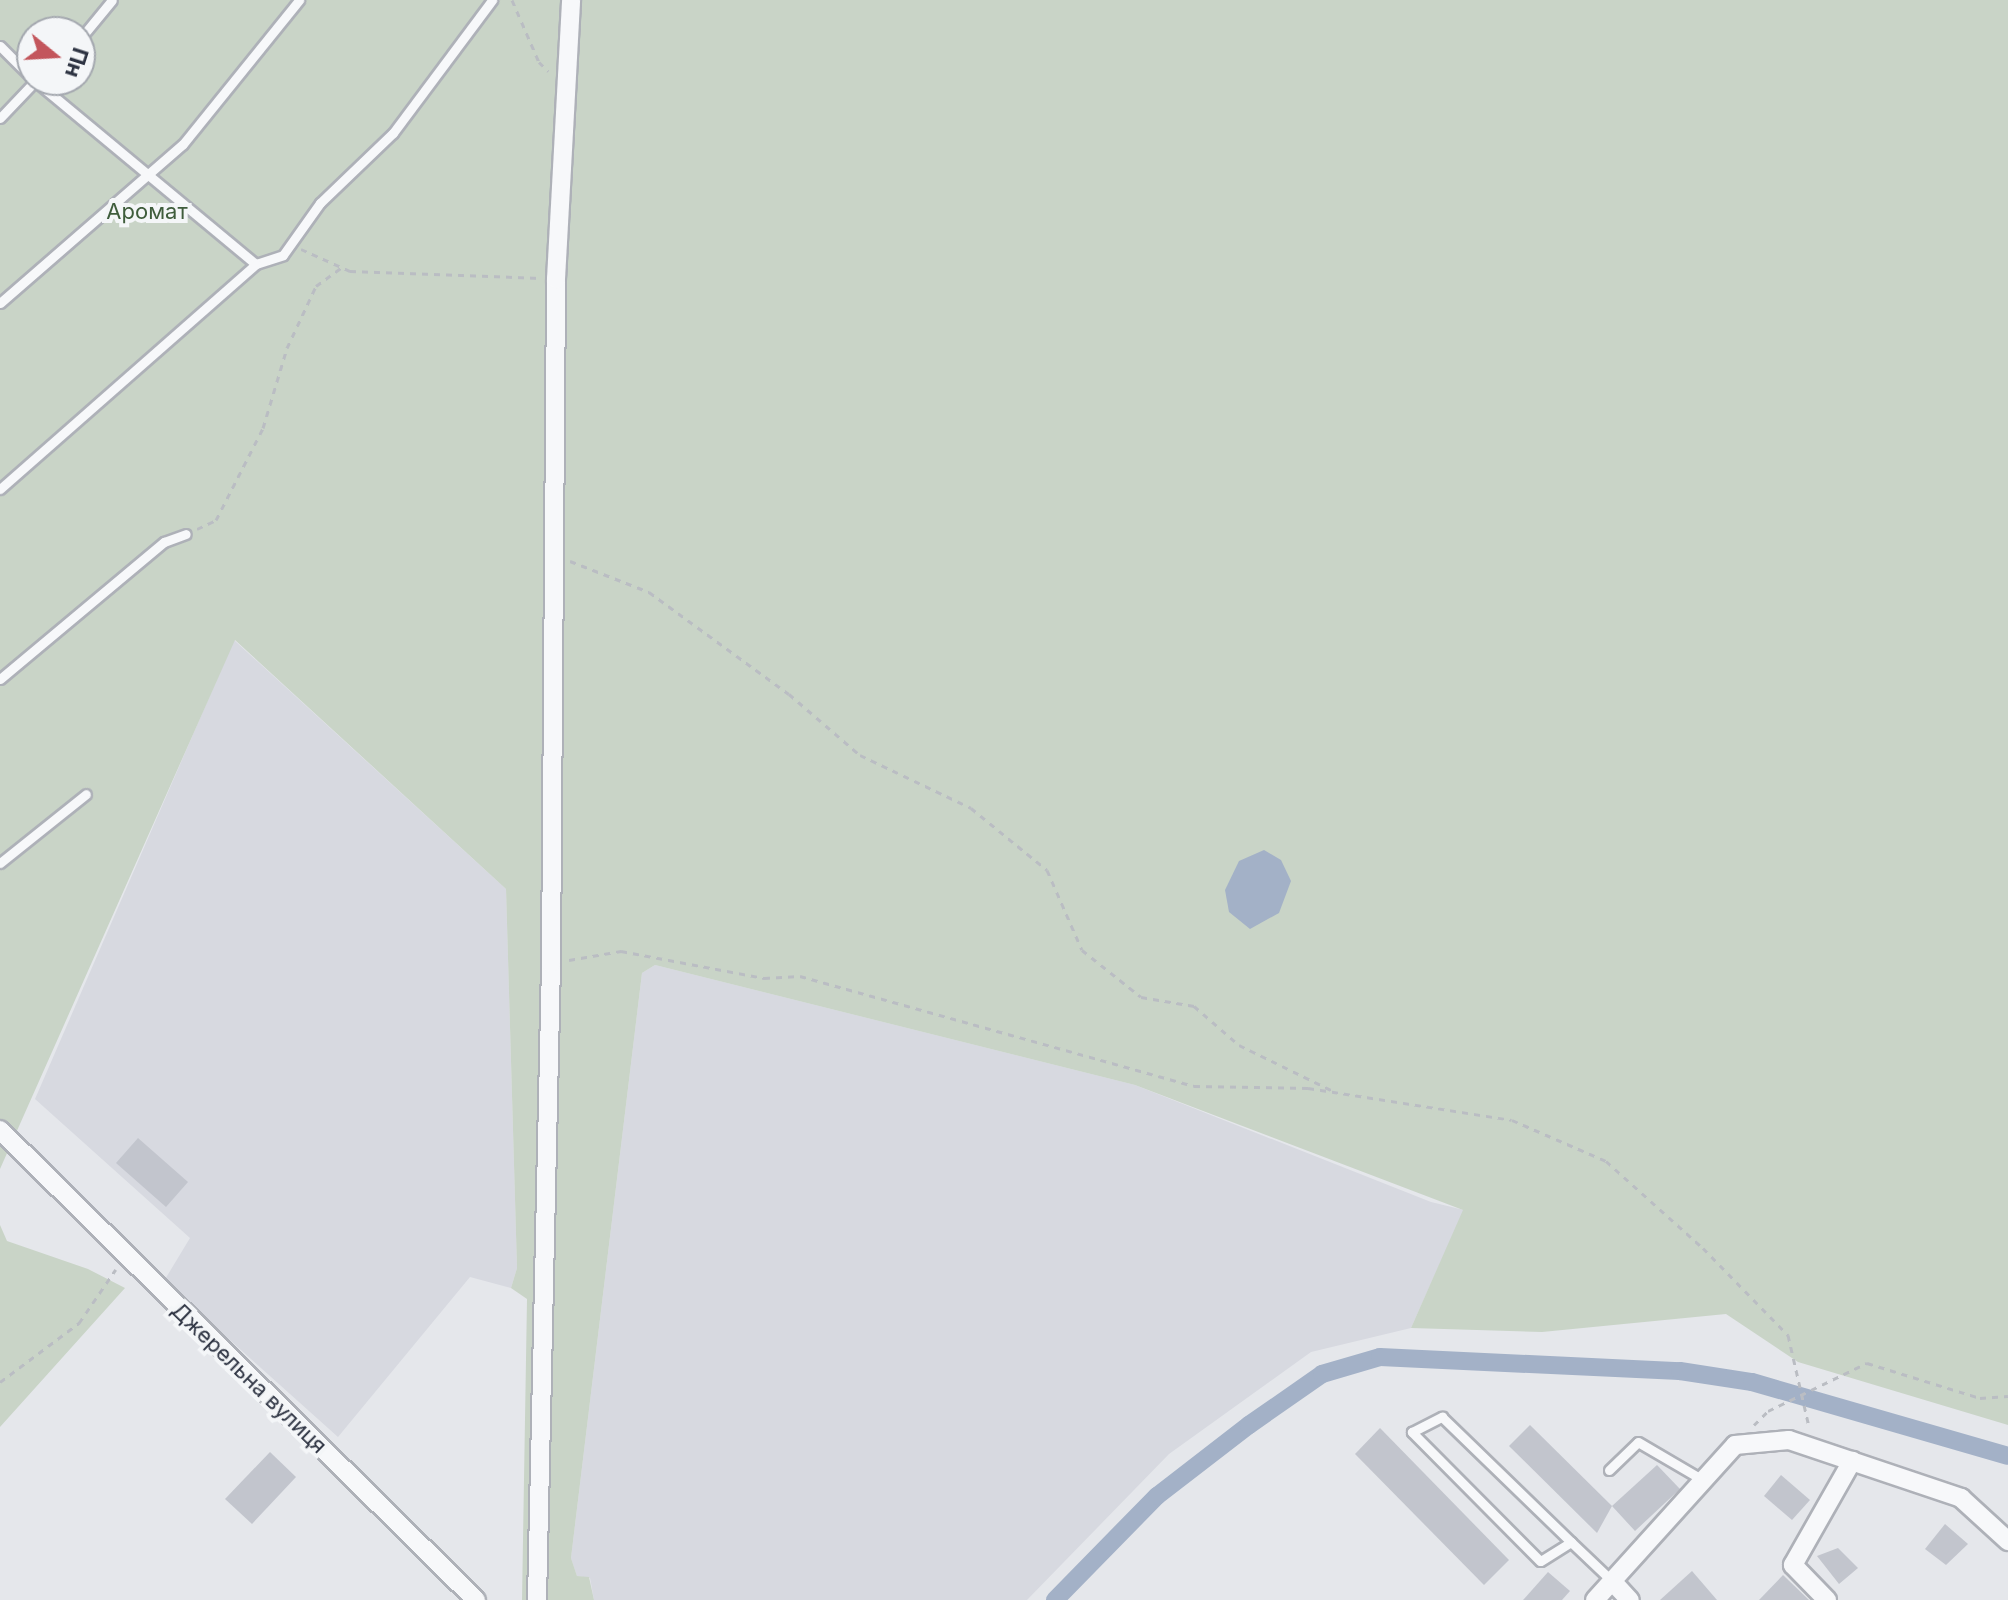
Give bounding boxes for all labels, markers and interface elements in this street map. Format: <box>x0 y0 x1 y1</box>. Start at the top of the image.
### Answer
north arrow <box>16 16 96 96</box>
text: Пн <box>60 44 94 81</box>
park label: Аромат <box>106 199 188 225</box>
street label: Джерельна вулиця <box>166 1297 332 1459</box>

